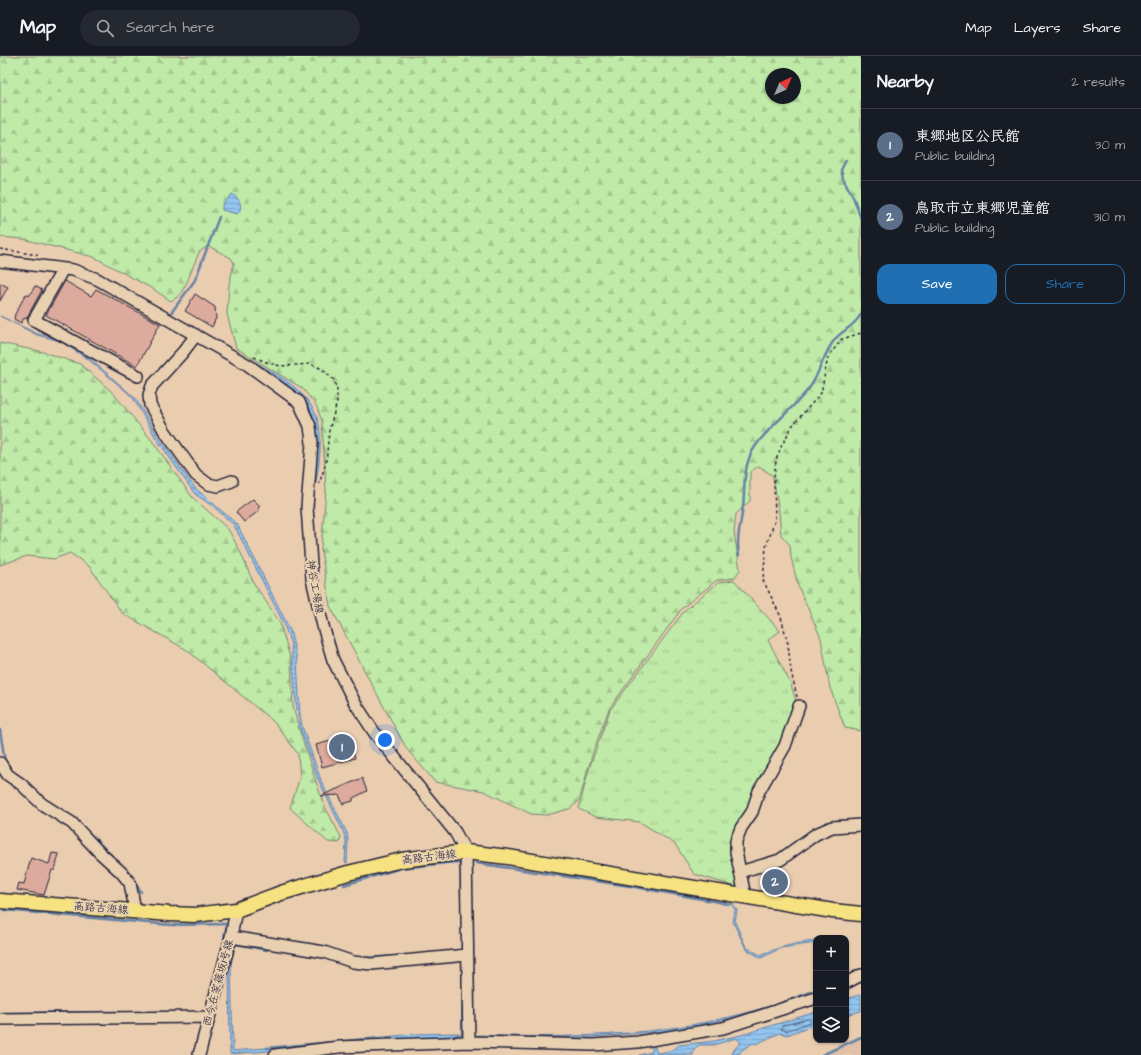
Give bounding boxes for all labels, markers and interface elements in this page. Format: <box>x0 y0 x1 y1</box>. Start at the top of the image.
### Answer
search box <box>80 10 360 46</box>
text: Map <box>20 14 56 41</box>
icon: search <box>94 17 116 39</box>
text: Search here <box>126 17 215 38</box>
text: Map <box>965 18 992 38</box>
text: Layers <box>1014 18 1061 38</box>
text: Share <box>1083 18 1121 38</box>
north arrow <box>765 68 801 104</box>
text: Nearby <box>877 70 934 94</box>
text: 2 results <box>1071 73 1125 91</box>
text: 東郷地区公民館 <box>915 126 1020 147</box>
text: 1 <box>889 136 891 154</box>
text: 30 m <box>1095 136 1125 154</box>
text: Public building <box>915 147 994 165</box>
text: 鳥取市立東郷児童館 <box>915 198 1050 219</box>
text: 2 <box>886 208 894 226</box>
text: 310 m <box>1093 208 1125 226</box>
text: Public building <box>915 219 994 237</box>
button: Save <box>877 264 997 304</box>
button: Share <box>1005 264 1125 304</box>
street label: 神谷工場線 <box>303 559 327 615</box>
your location <box>375 730 395 750</box>
pin: 1 <box>329 732 355 762</box>
street label: 高路古海線 <box>401 846 457 868</box>
pin: 2 <box>762 867 788 897</box>
street label: 高路古海線 <box>73 899 129 917</box>
map controls <box>813 935 849 1043</box>
button: + <box>813 935 849 971</box>
street label: 西今在家篠坂1号線 <box>199 938 237 1028</box>
button: − <box>813 971 849 1007</box>
button: layers <box>813 1007 849 1043</box>

